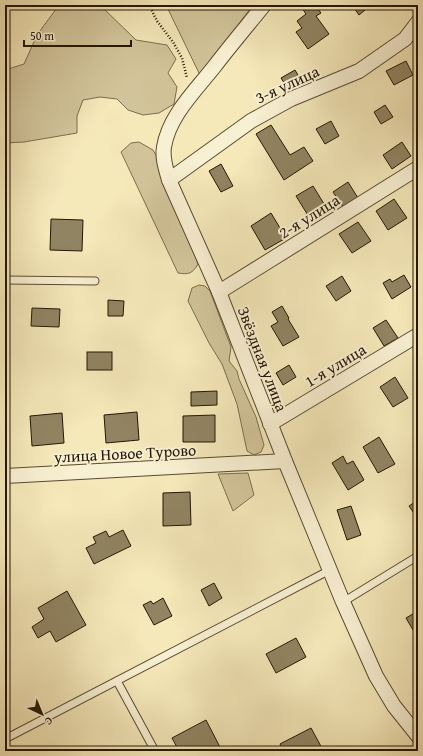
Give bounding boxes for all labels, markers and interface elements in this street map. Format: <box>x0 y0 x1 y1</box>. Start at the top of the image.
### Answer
scale bar <box>24 22 131 48</box>
text: 50 m <box>30 27 54 44</box>
street label: 3-я улица <box>251 59 323 109</box>
street label: 2-я улица <box>274 188 345 244</box>
street label: Звёздная улица <box>232 303 294 415</box>
street label: 1-я улица <box>300 337 371 393</box>
street label: улица Новое Турово <box>52 437 197 469</box>
north arrow <box>22 694 62 734</box>
text: С <box>41 713 57 729</box>

